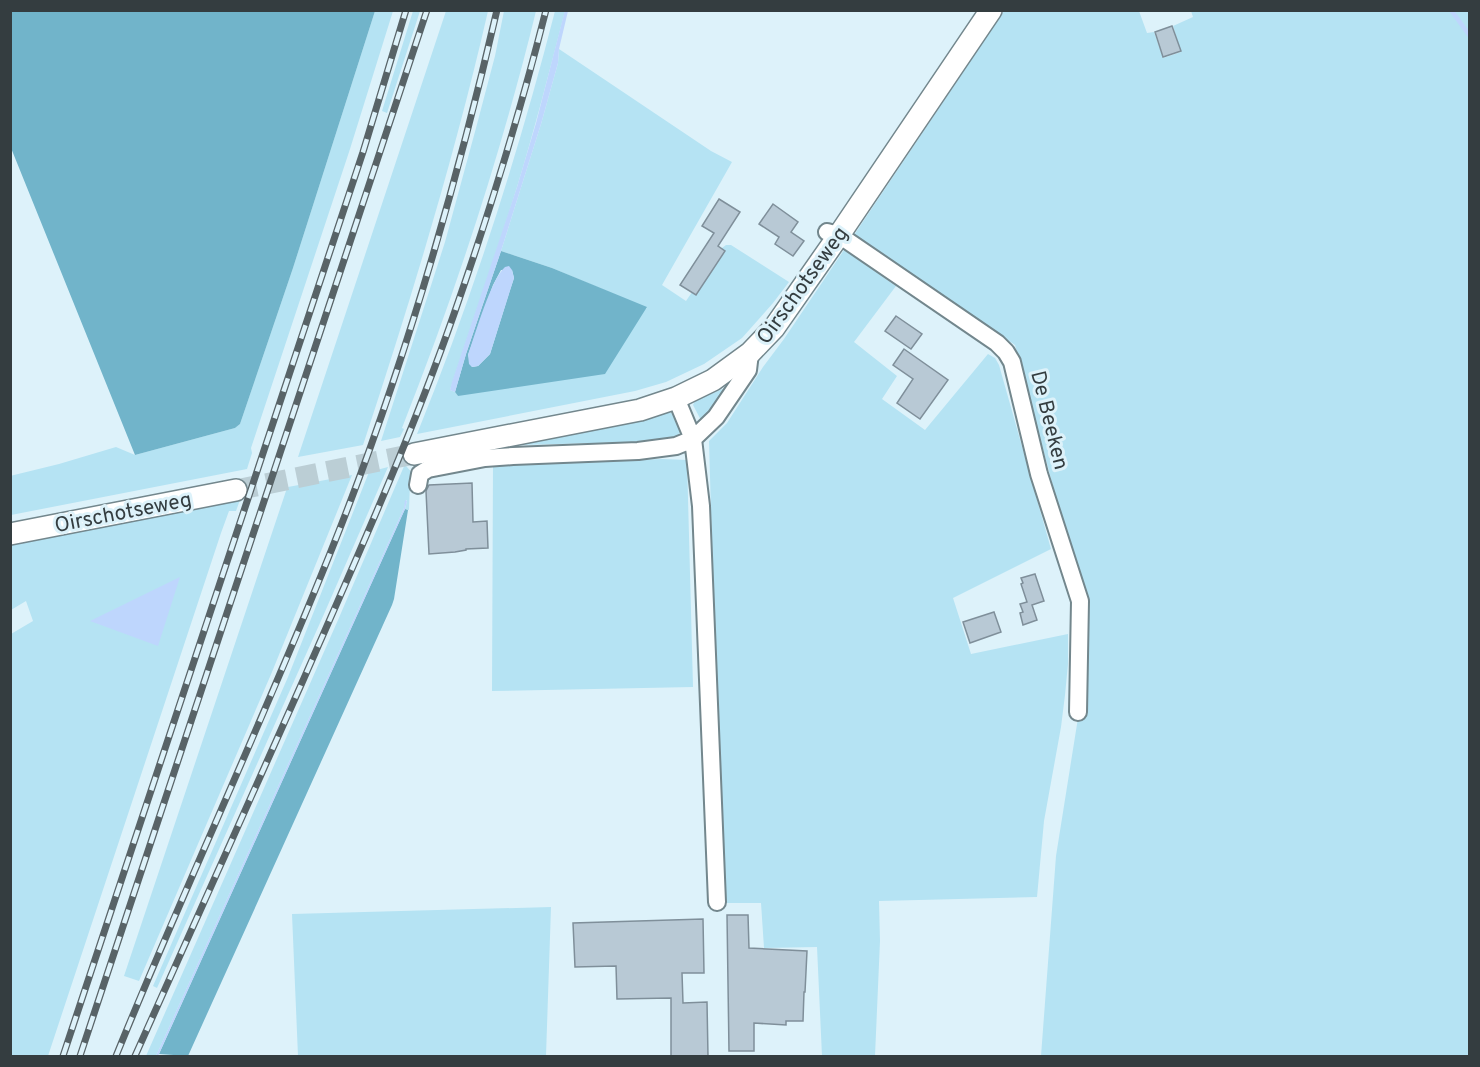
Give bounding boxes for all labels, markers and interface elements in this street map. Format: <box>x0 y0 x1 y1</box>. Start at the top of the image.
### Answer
street label: Oirschotseweg <box>751 222 855 350</box>
street label: De Beeken <box>1023 368 1074 473</box>
street label: Oirschotseweg <box>52 487 194 540</box>

